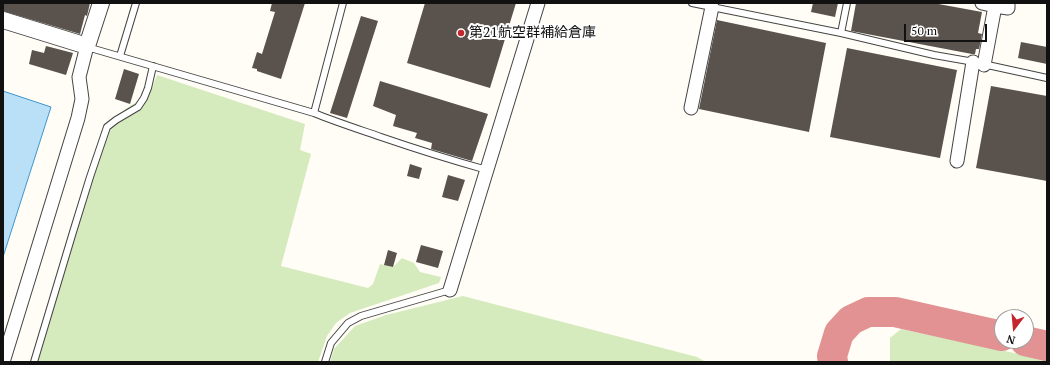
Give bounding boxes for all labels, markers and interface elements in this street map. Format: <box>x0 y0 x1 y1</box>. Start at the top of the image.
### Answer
scale bar <box>906 16 989 42</box>
text: 50 m <box>911 23 937 38</box>
place label: 第21航空群補給倉庫 <box>469 25 596 41</box>
marker: 第21航空群補給倉庫 <box>456 28 466 38</box>
north arrow <box>994 309 1034 349</box>
text: N <box>1005 332 1017 347</box>

